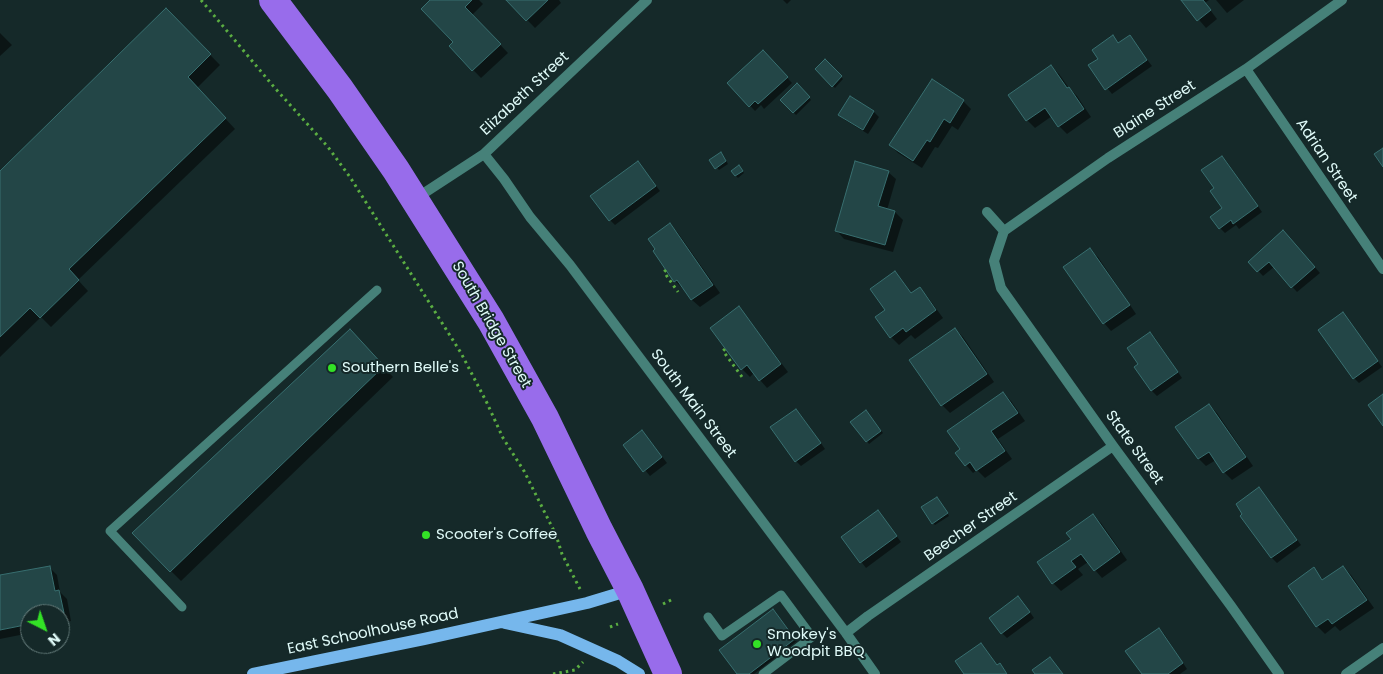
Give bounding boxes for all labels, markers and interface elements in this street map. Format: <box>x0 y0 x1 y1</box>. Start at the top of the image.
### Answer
street label: Elizabeth Street <box>477 48 573 140</box>
street label: Blaine Street <box>1111 77 1199 143</box>
street label: Adrian Street <box>1291 116 1361 206</box>
street label: South Bridge Street <box>447 259 535 391</box>
street label: South Main Street <box>646 346 740 462</box>
place label: Southern Belle's <box>342 359 459 377</box>
marker: Southern Belle's <box>326 362 338 374</box>
street label: State Street <box>1101 407 1167 489</box>
street label: Beecher Street <box>921 488 1021 566</box>
place label: Scooter's Coffee <box>436 526 557 544</box>
marker: Scooter's Coffee <box>420 529 432 541</box>
north arrow <box>20 604 70 654</box>
street label: East Schoolhouse Road <box>286 605 460 659</box>
place label: Smokey's Woodpit BBQ <box>767 626 864 661</box>
text: N <box>44 629 65 651</box>
marker: Smokey's Woodpit BBQ <box>751 638 763 650</box>

